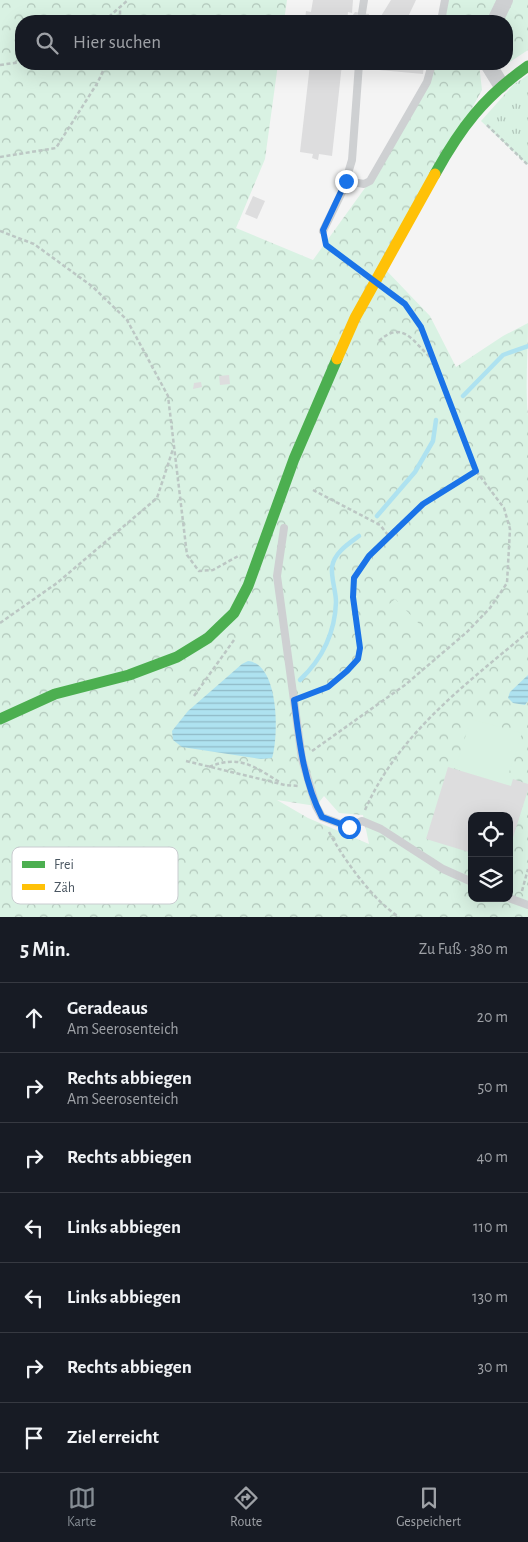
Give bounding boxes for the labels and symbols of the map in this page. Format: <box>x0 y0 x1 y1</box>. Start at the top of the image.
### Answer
route end <box>335 170 358 193</box>
route start <box>338 816 361 839</box>
legend <box>12 847 178 904</box>
text: Frei <box>54 858 74 872</box>
text: Zäh <box>54 881 75 895</box>

